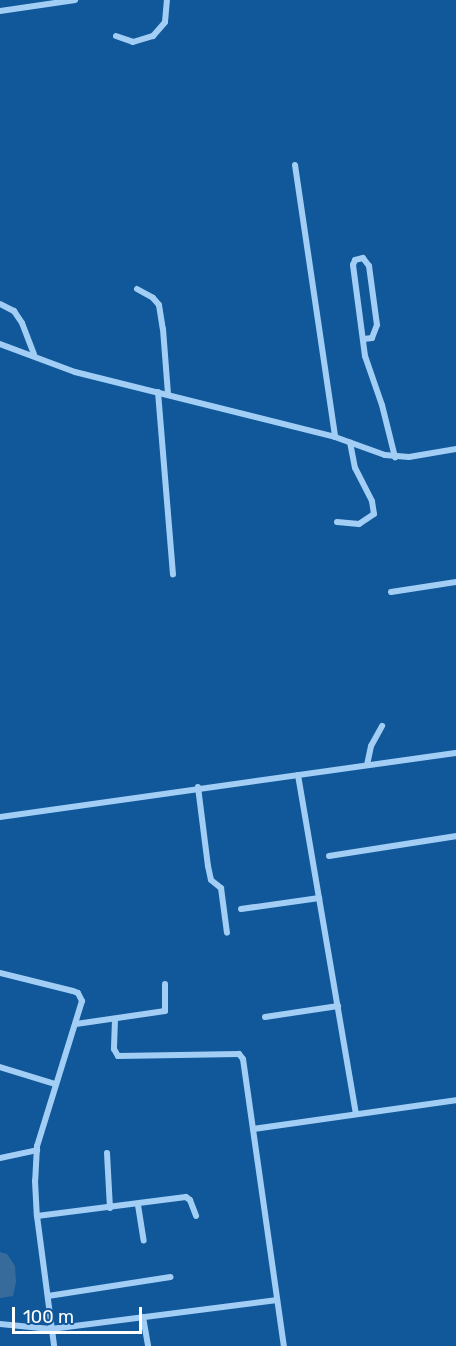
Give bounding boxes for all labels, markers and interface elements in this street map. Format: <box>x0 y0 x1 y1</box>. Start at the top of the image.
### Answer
scale bar <box>15 1295 146 1333</box>
text: 100 m <box>23 1306 74 1328</box>

